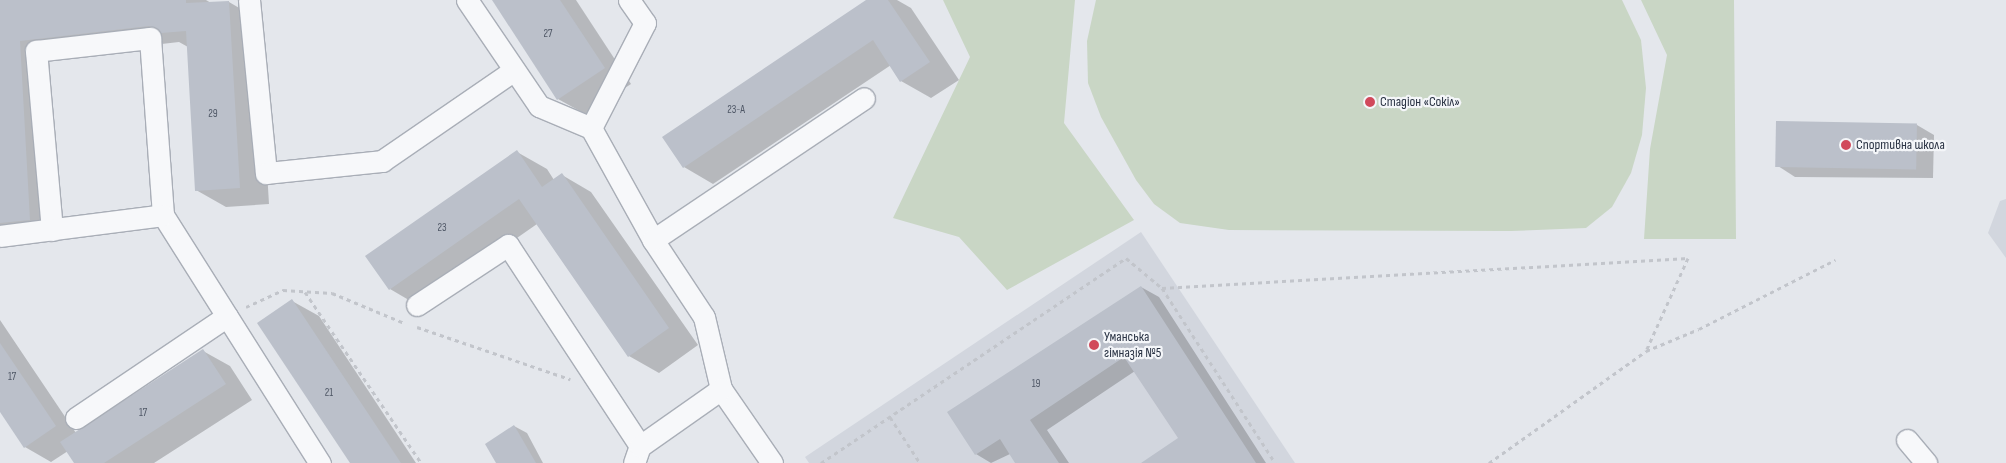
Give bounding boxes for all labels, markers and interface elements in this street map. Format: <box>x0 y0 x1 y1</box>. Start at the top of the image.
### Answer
house number: 27 <box>544 27 552 41</box>
place label: Стадіон «Сокіл» <box>1380 94 1460 110</box>
marker: Стадіон «Сокіл» <box>1364 96 1376 108</box>
house number: 23-А <box>727 103 745 117</box>
house number: 29 <box>208 107 218 121</box>
place label: Спортивна школа <box>1856 137 1945 153</box>
marker: Спортивна школа <box>1840 139 1852 151</box>
house number: 23 <box>437 221 447 235</box>
place label: Уманська гімназія №5 <box>1104 329 1161 362</box>
marker: Уманська гімназія №5 <box>1088 339 1100 351</box>
house number: 17 <box>8 370 16 384</box>
house number: 19 <box>1032 377 1040 391</box>
house number: 21 <box>325 386 333 400</box>
house number: 17 <box>139 406 147 420</box>

